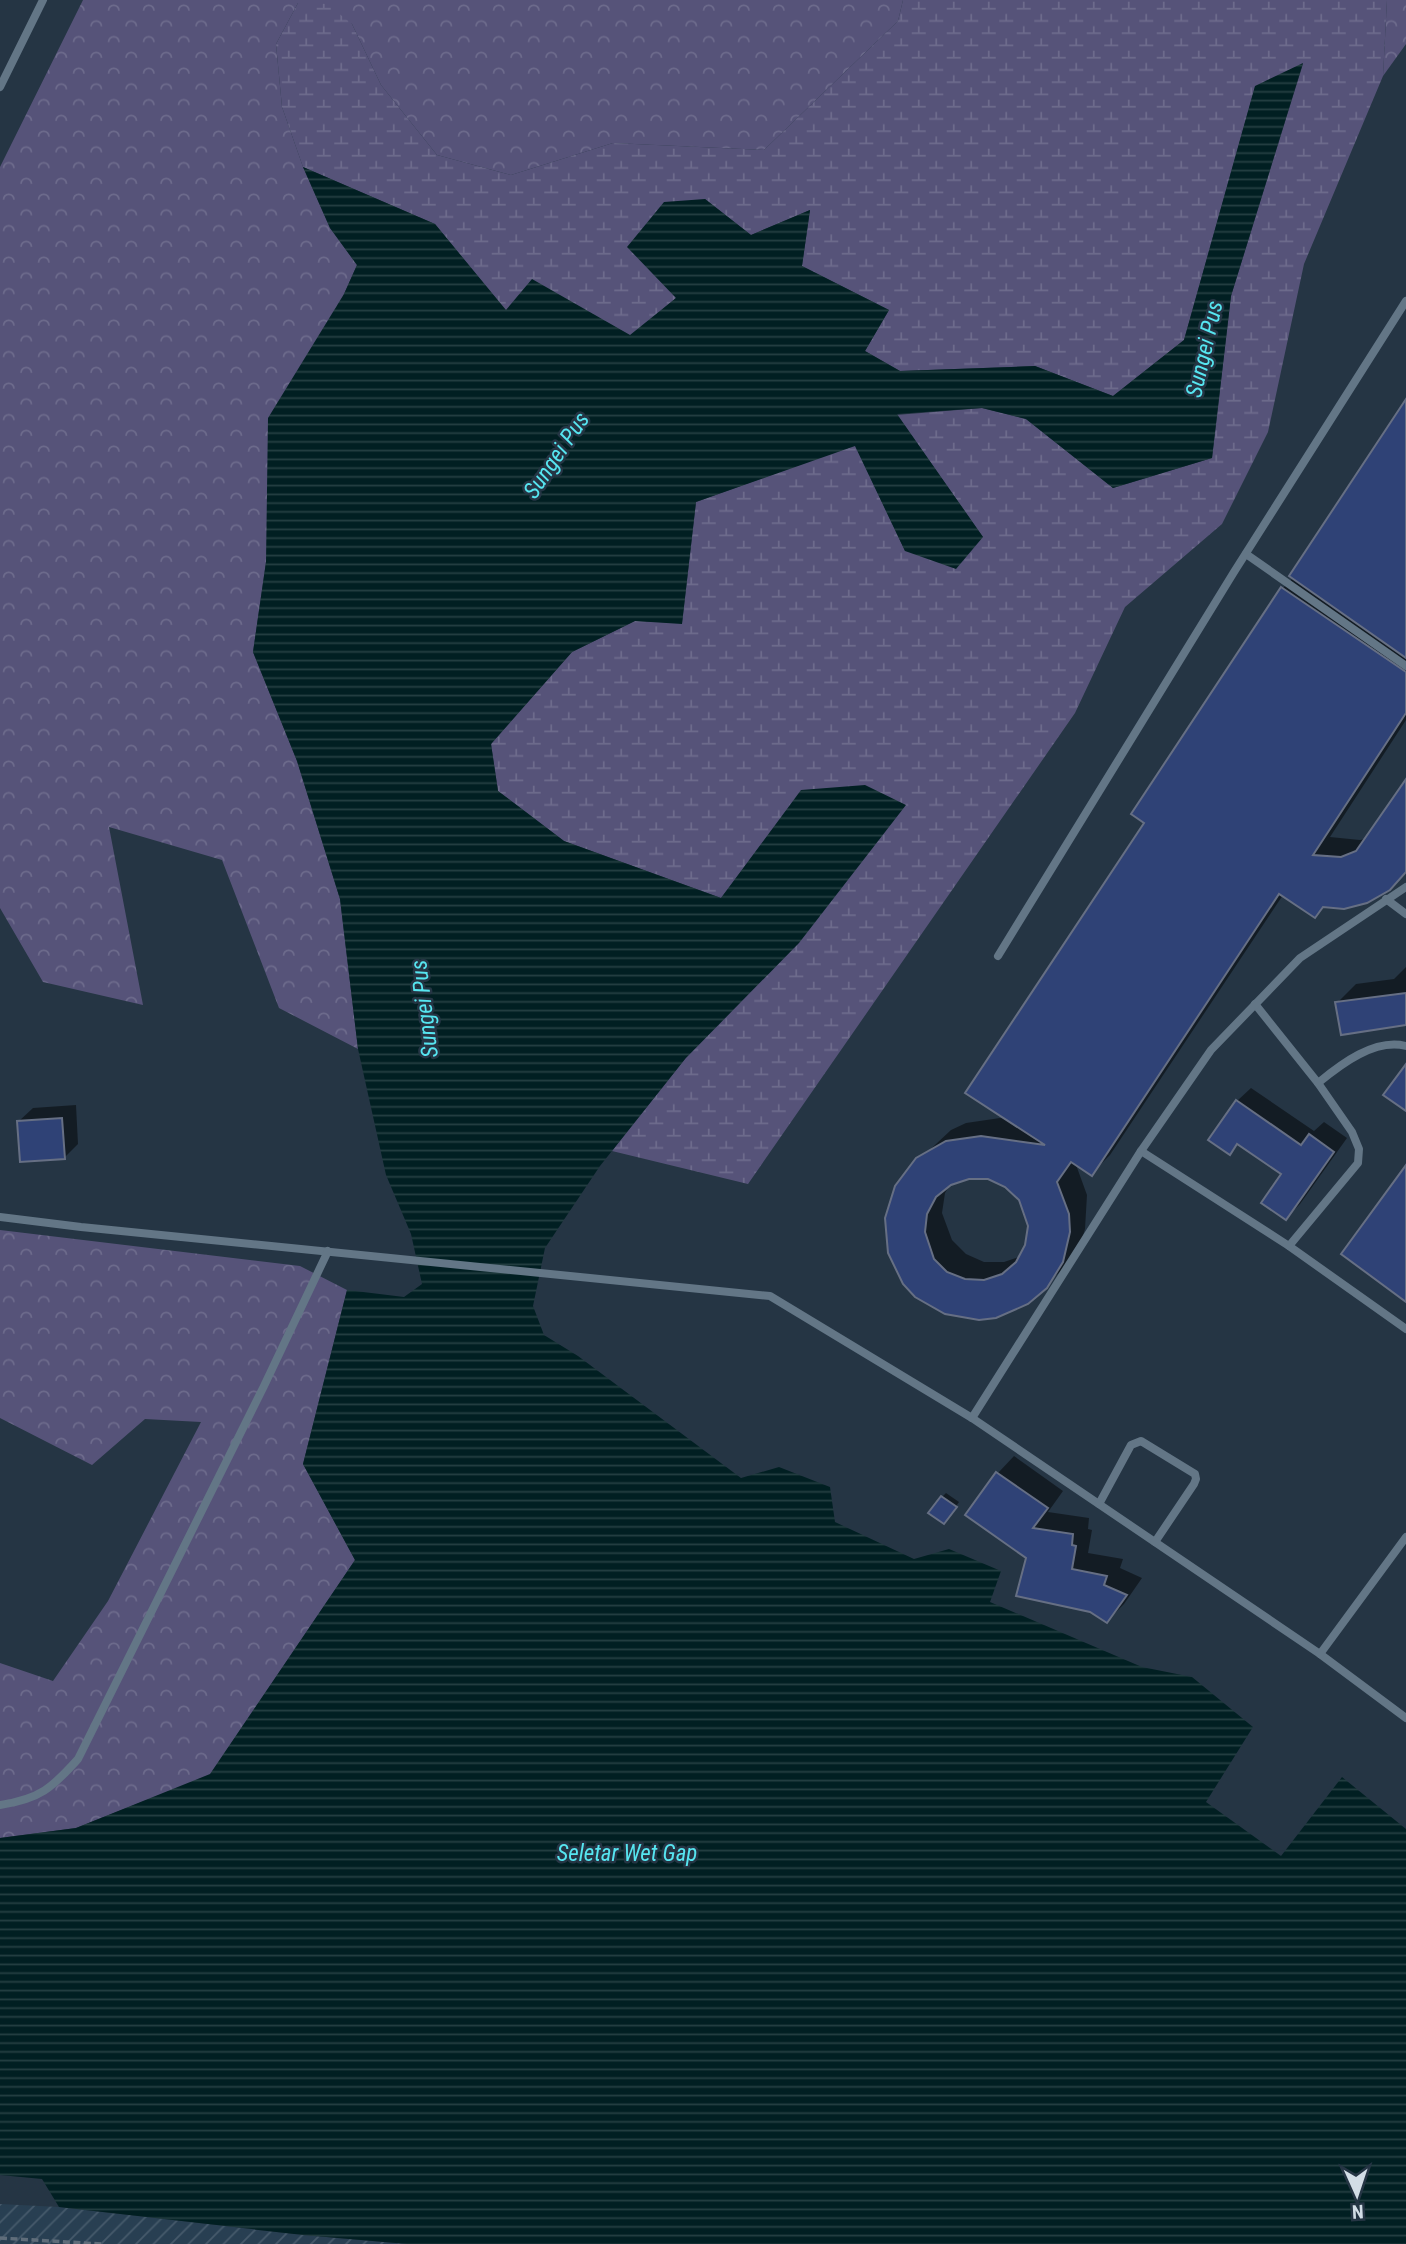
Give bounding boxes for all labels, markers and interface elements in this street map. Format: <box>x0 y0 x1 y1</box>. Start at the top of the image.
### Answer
water label: Sungei Pus <box>1180 298 1229 400</box>
water label: Sungei Pus <box>518 407 595 504</box>
water label: Sungei Pus <box>405 959 444 1059</box>
water label: Seletar Wet Gap <box>557 1840 697 1867</box>
north arrow <box>1322 2160 1392 2230</box>
text: N <box>1351 2200 1364 2223</box>

